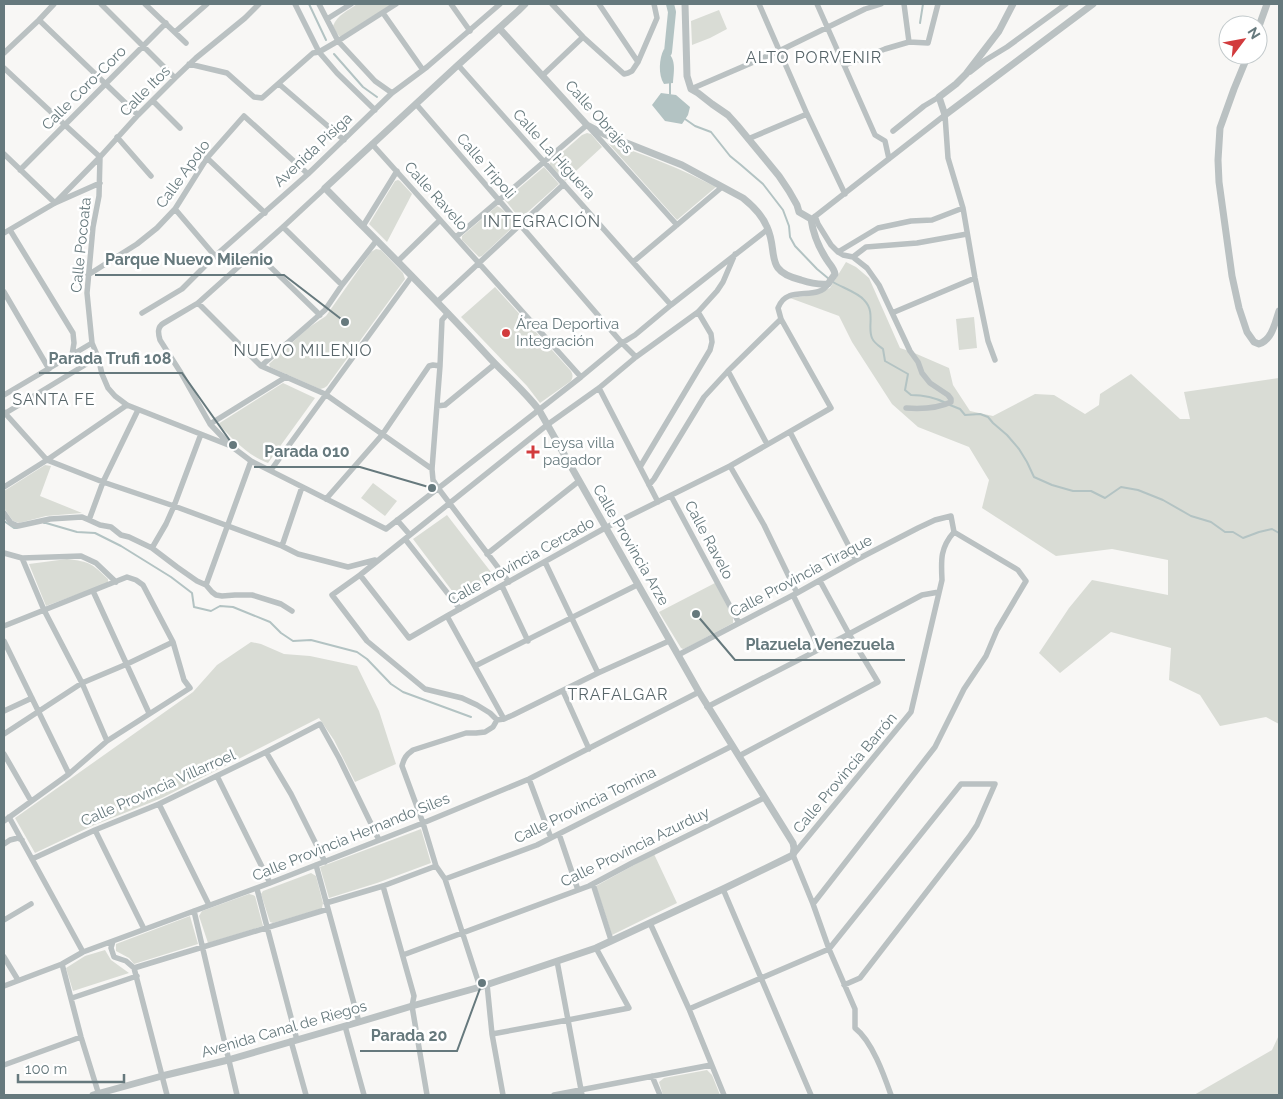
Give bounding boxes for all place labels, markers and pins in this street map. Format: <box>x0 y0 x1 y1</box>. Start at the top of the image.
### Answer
callout: Parque Nuevo Milenio <box>95 244 284 275</box>
place label: Área Deportiva Integración <box>516 315 619 350</box>
marker: Área Deportiva Integración <box>500 327 512 339</box>
callout: Parada Trufi 108 <box>39 342 182 373</box>
place label: Leysa villa pagador <box>543 434 615 469</box>
callout: Parada 010 <box>254 436 360 467</box>
marker: Leysa villa pagador <box>527 446 539 458</box>
callout: Plazuela Venezuela <box>735 629 905 660</box>
callout: Parada 20 <box>360 1020 457 1051</box>

